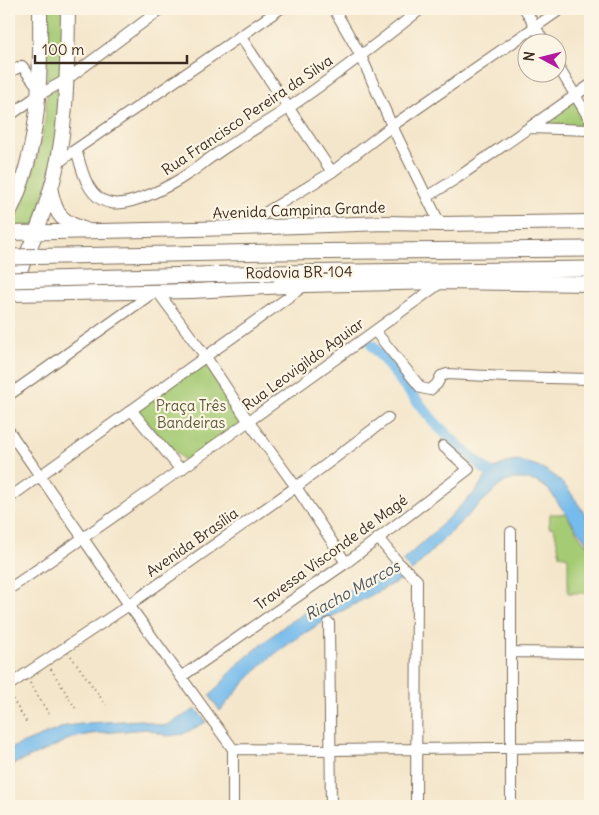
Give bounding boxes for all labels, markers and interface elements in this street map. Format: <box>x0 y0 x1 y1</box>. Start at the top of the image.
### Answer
scale bar <box>35 32 188 64</box>
north arrow <box>516 32 566 82</box>
text: 100 m <box>42 40 84 59</box>
street label: Rua Francisco Pereira da Silva <box>158 50 336 179</box>
text: N <box>520 51 539 62</box>
street label: Avenida Campina Grande <box>212 197 386 223</box>
street label: Rodovia BR-104 <box>245 262 353 282</box>
street label: Rua Leovigildo Aguiar <box>238 313 368 415</box>
park label: Praça Três Bandeiras <box>156 396 226 432</box>
street label: Travessa Visconde de Magé <box>251 490 411 614</box>
street label: Avenida Brasília <box>142 503 242 581</box>
water label: Riacho Marcos <box>301 555 404 624</box>

